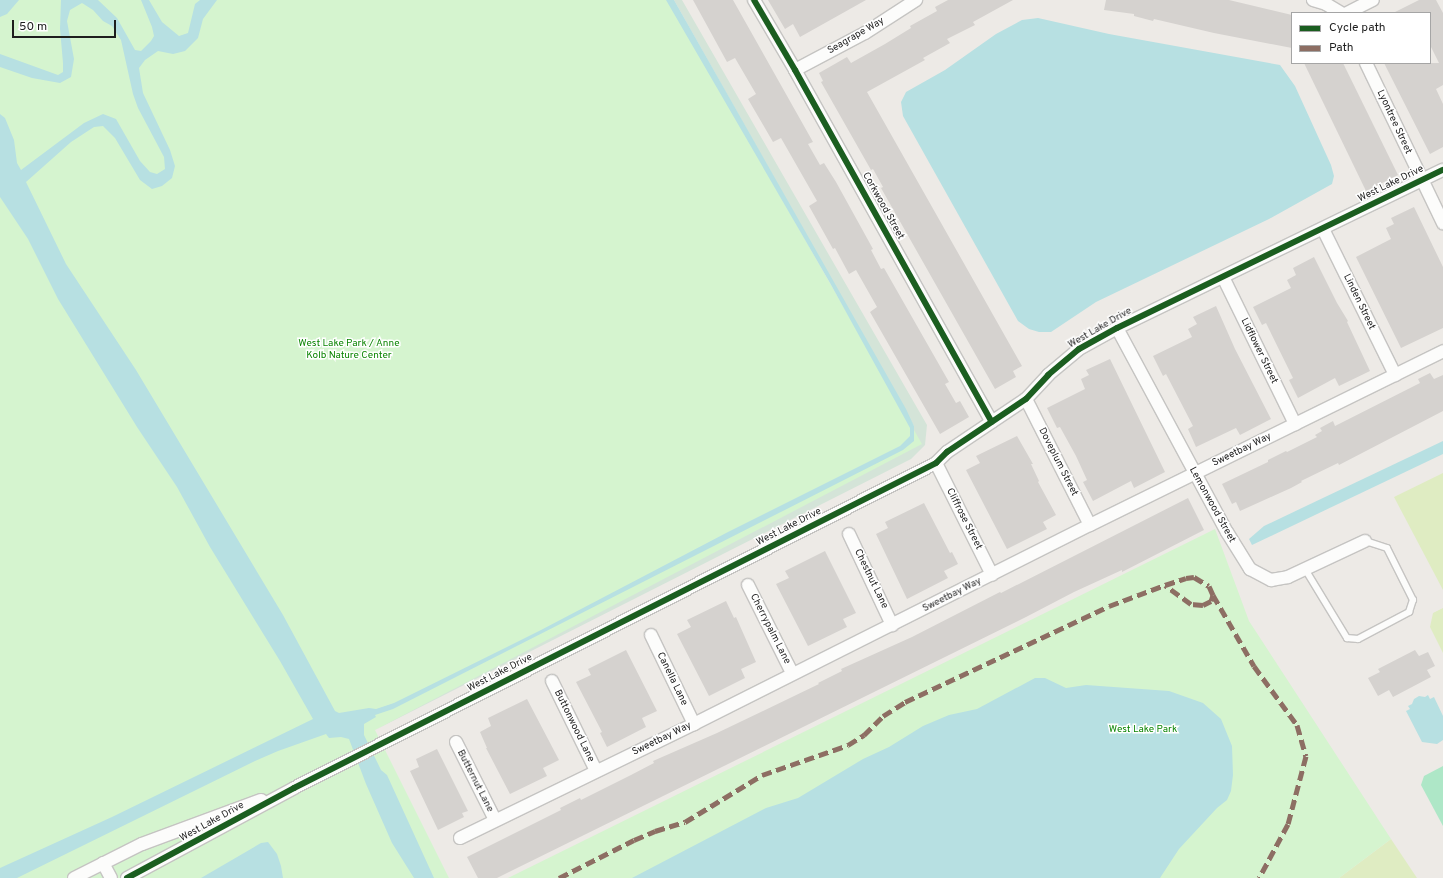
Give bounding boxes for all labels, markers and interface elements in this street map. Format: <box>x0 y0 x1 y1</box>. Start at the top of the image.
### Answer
scale bar <box>14 12 118 38</box>
legend <box>1291 12 1431 64</box>
street label: Seagrape Way <box>825 15 887 57</box>
text: 50 m <box>19 19 47 35</box>
text: Cycle path <box>1329 20 1386 36</box>
text: Path <box>1329 40 1354 56</box>
street label: Lyontree Street <box>1374 88 1414 156</box>
street label: West Lake Drive <box>1356 163 1426 205</box>
street label: Corkwood Street <box>860 170 906 242</box>
street label: Linden Street <box>1340 272 1378 332</box>
street label: West Lake Drive <box>1066 305 1134 351</box>
street label: Lidflower Street <box>1238 316 1280 386</box>
park label: West Lake Park / Anne Kolb Nature Center <box>298 337 400 360</box>
street label: Doveplum Street <box>1036 426 1080 498</box>
street label: Sweetbay Way <box>1210 430 1274 470</box>
street label: Lemonwood Street <box>1186 465 1238 545</box>
street label: Cliffrose Street <box>943 486 985 552</box>
street label: West Lake Drive <box>754 505 824 549</box>
street label: Chestnut Lane <box>851 547 891 611</box>
street label: Sweetbay Way <box>921 575 983 615</box>
street label: Cherrypalm Lane <box>747 592 793 666</box>
street label: Canella Lane <box>654 650 690 708</box>
street label: West Lake Drive <box>465 651 535 695</box>
street label: Buttonwood Lane <box>551 688 597 764</box>
street label: Sweetbay Way <box>630 719 694 759</box>
park label: West Lake Park <box>1109 724 1177 736</box>
street label: Butternut Lane <box>454 748 496 814</box>
street label: West Lake Drive <box>178 799 246 845</box>

